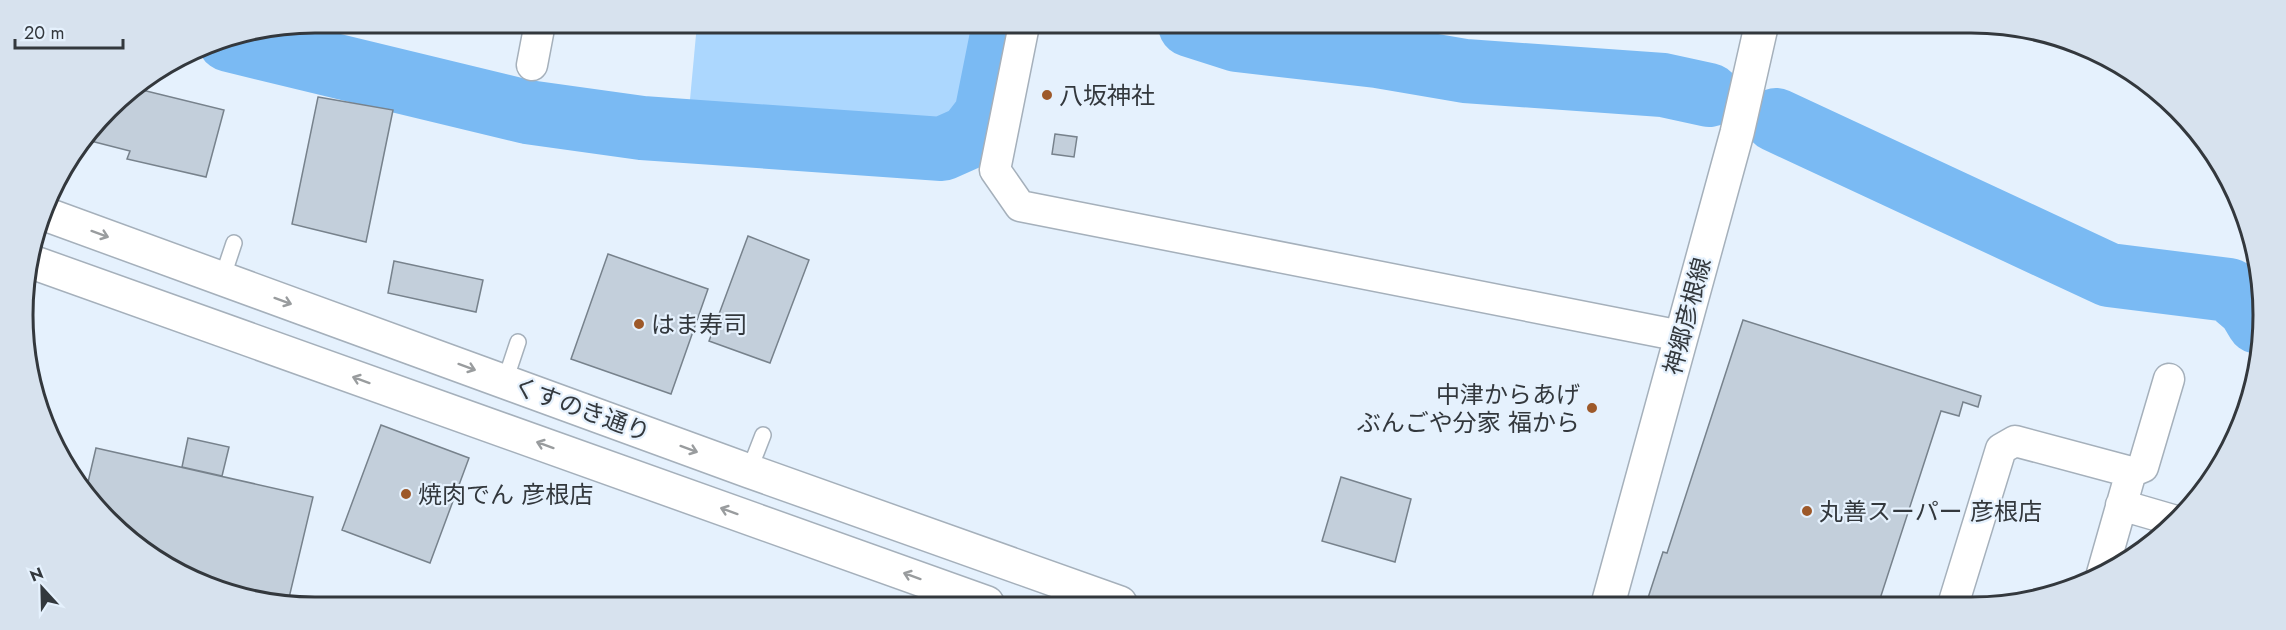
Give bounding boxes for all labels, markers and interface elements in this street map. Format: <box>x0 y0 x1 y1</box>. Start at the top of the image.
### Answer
scale bar <box>15 12 123 50</box>
text: 20 m <box>24 20 64 46</box>
place label: 八坂神社 <box>1059 78 1155 113</box>
marker: 八坂神社 <box>1040 88 1054 102</box>
one-way arrow <box>90 230 109 241</box>
street label: 神郷彦根線 <box>1655 254 1719 378</box>
one-way arrow <box>273 296 292 307</box>
place label: はま寿司 <box>651 307 747 342</box>
marker: はま寿司 <box>632 317 646 331</box>
one-way arrow <box>457 362 476 373</box>
street label: くすのき通り <box>509 368 655 450</box>
one-way arrow <box>352 373 371 384</box>
place label: 中津からあげ ぶんごや分家 福から <box>1357 377 1580 440</box>
marker: 中津からあげ ぶんごや分家 福から <box>1585 401 1599 415</box>
one-way arrow <box>536 439 555 450</box>
one-way arrow <box>679 444 698 455</box>
place label: 焼肉でん 彦根店 <box>418 477 593 512</box>
marker: 焼肉でん 彦根店 <box>399 487 413 501</box>
place label: 丸善スーパー 彦根店 <box>1819 494 2042 529</box>
one-way arrow <box>720 504 739 515</box>
marker: 丸善スーパー 彦根店 <box>1800 504 1814 518</box>
north arrow <box>12 558 72 618</box>
text: N <box>26 562 47 588</box>
one-way arrow <box>903 570 922 581</box>

